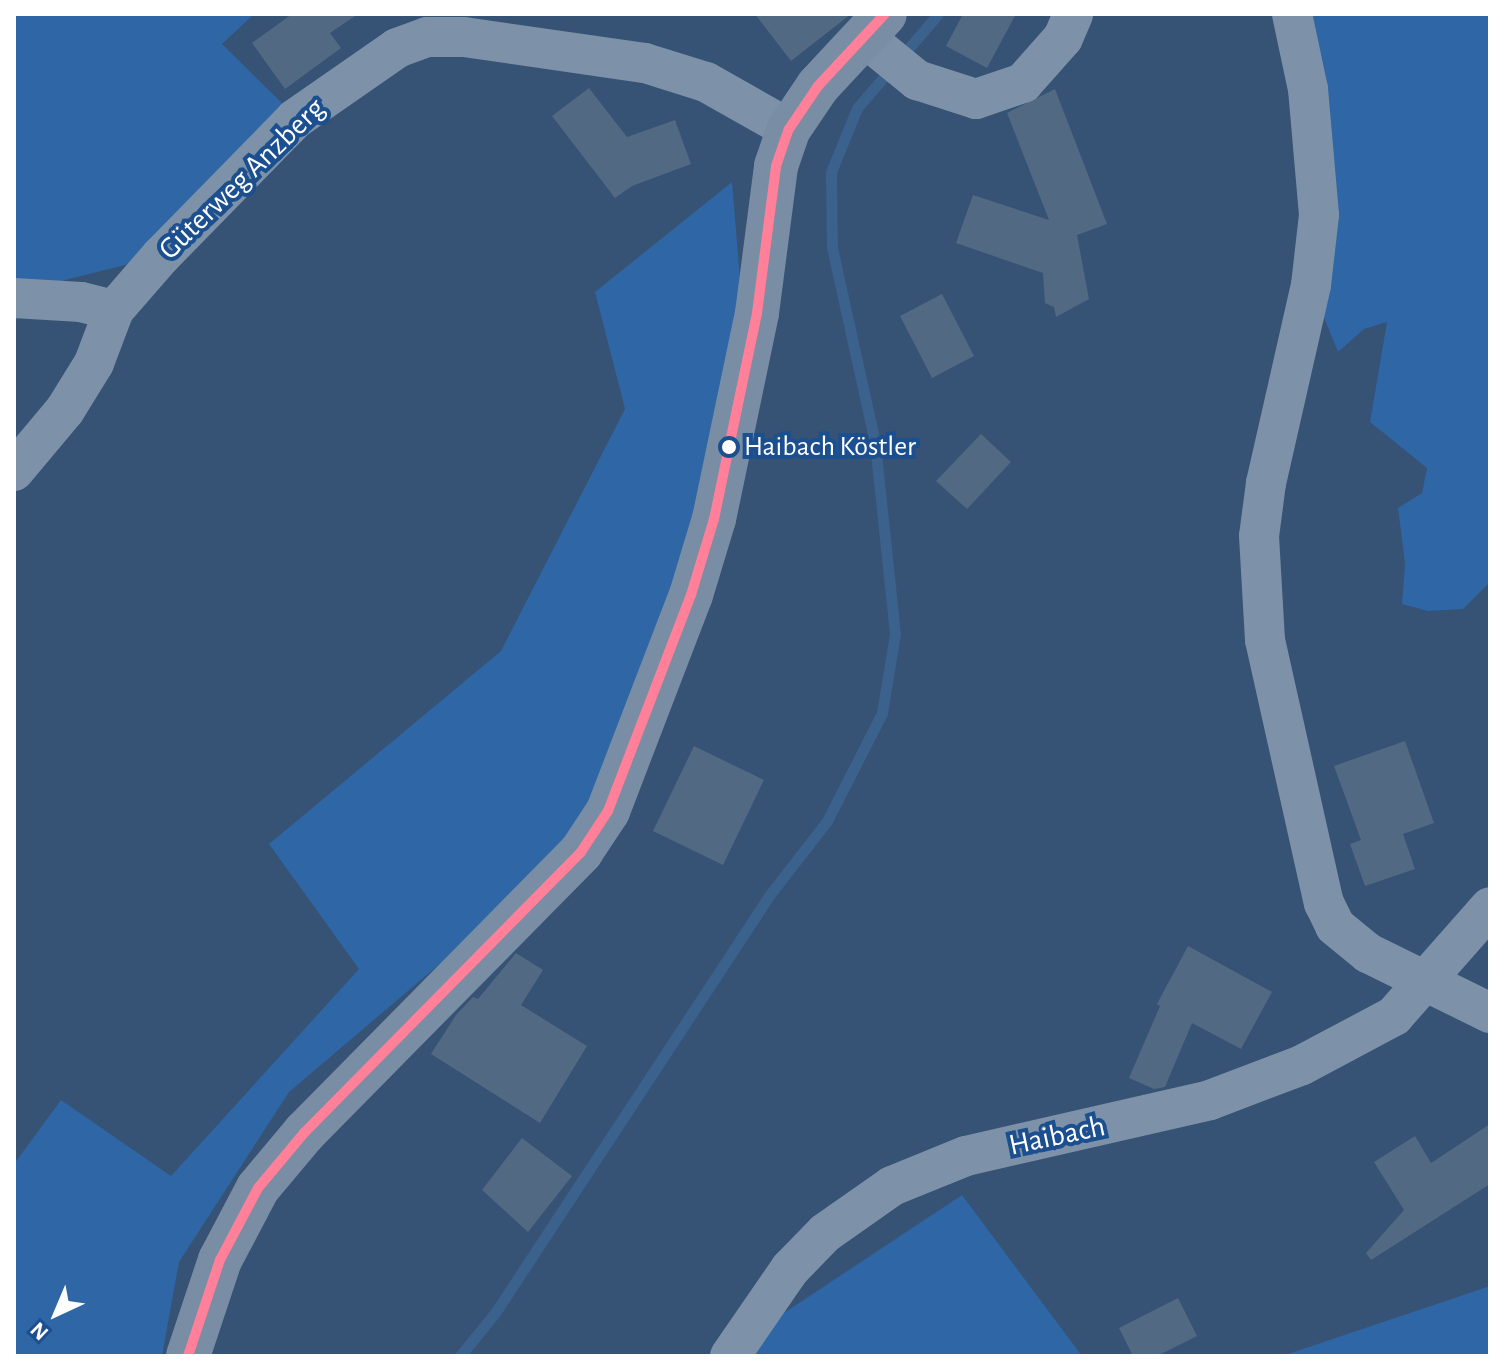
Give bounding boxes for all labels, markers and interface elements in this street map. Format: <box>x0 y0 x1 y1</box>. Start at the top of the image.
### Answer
street label: Güterweg Anzberg <box>151 91 333 267</box>
place label: Haibach Köstler <box>744 430 916 464</box>
marker: Haibach Köstler <box>721 439 737 455</box>
street label: Haibach <box>1006 1108 1108 1164</box>
north arrow <box>16 1274 96 1354</box>
text: N <box>26 1318 52 1344</box>

